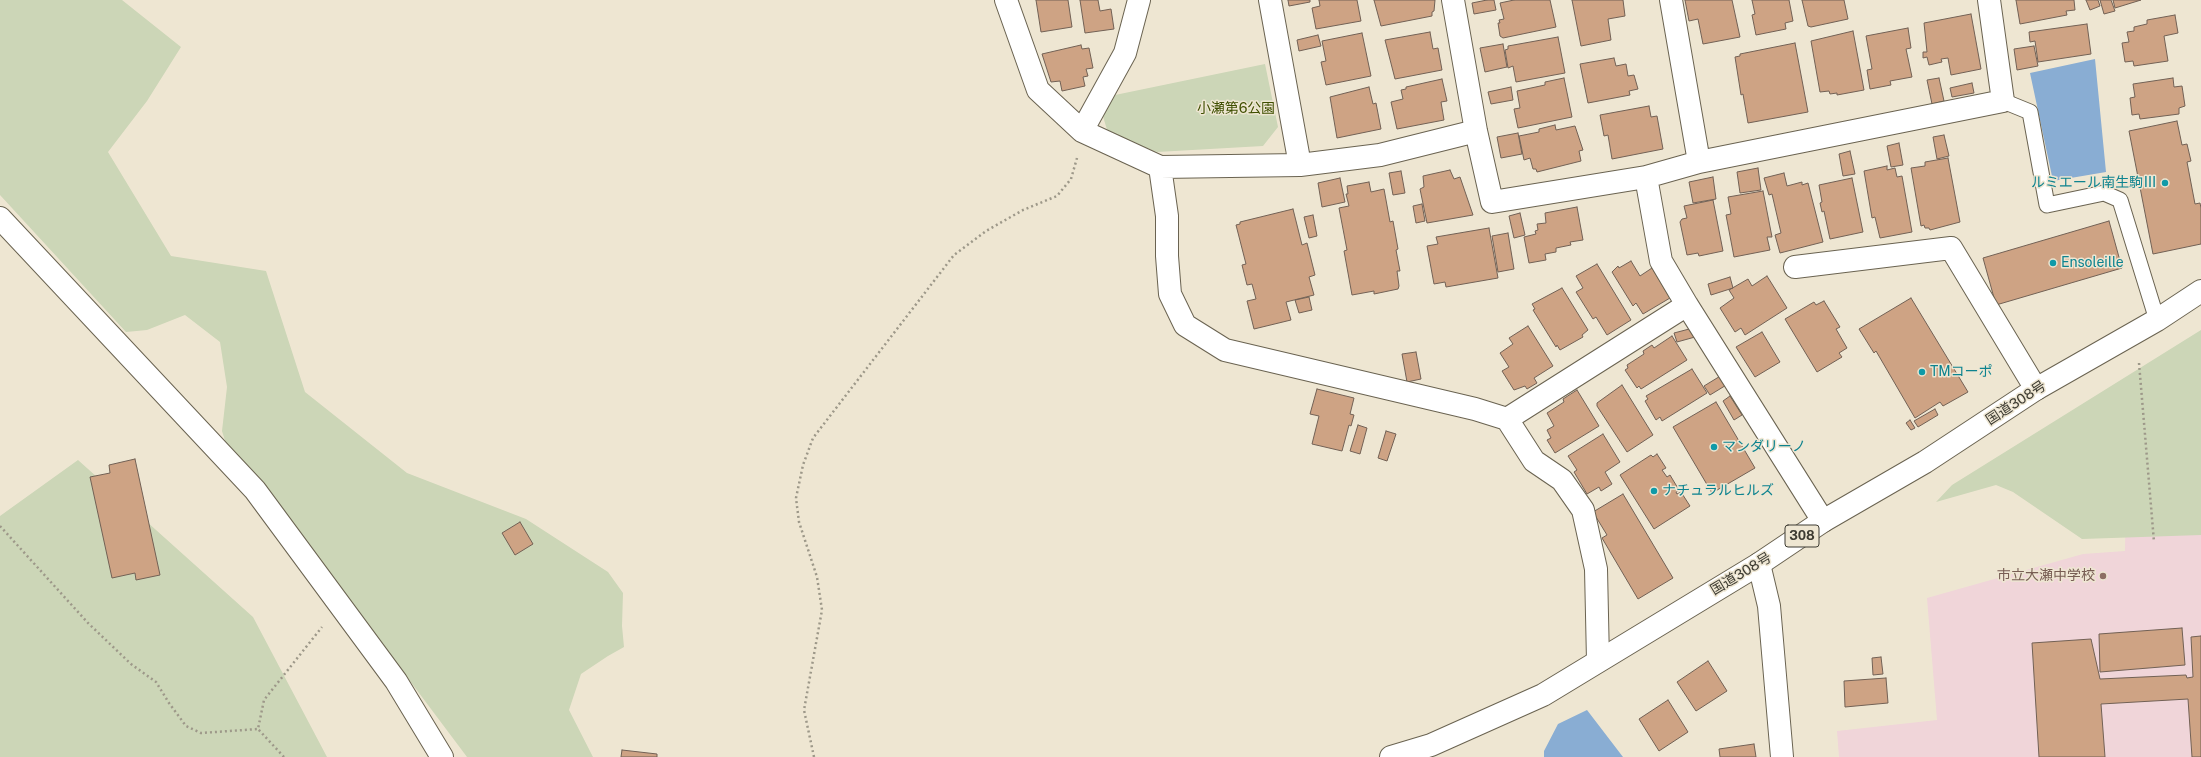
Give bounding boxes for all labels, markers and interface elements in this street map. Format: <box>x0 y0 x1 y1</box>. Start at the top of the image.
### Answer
park label: 小瀬第6公園 <box>1197 101 1275 117</box>
place label: ルミエール南生駒Ⅲ <box>2031 175 2157 191</box>
marker: ルミエール南生駒Ⅲ <box>2160 178 2170 188</box>
place label: Ensoleille <box>2061 255 2124 271</box>
marker: Ensoleille <box>2048 258 2058 268</box>
place label: TMコーポ <box>1930 364 1993 380</box>
marker: TMコーポ <box>1917 367 1927 377</box>
street label: 国道308号 <box>1983 377 2049 429</box>
place label: マンダリーノ <box>1722 439 1806 455</box>
marker: マンダリーノ <box>1709 442 1719 452</box>
place label: ナチュラルヒルズ <box>1662 483 1774 499</box>
marker: ナチュラルヒルズ <box>1649 486 1659 496</box>
road number: 308 <box>1785 525 1819 547</box>
street label: 国道308号 <box>1707 549 1775 599</box>
place label: 市立大瀬中学校 <box>1997 568 2095 584</box>
marker: 市立大瀬中学校 <box>2098 571 2108 581</box>

